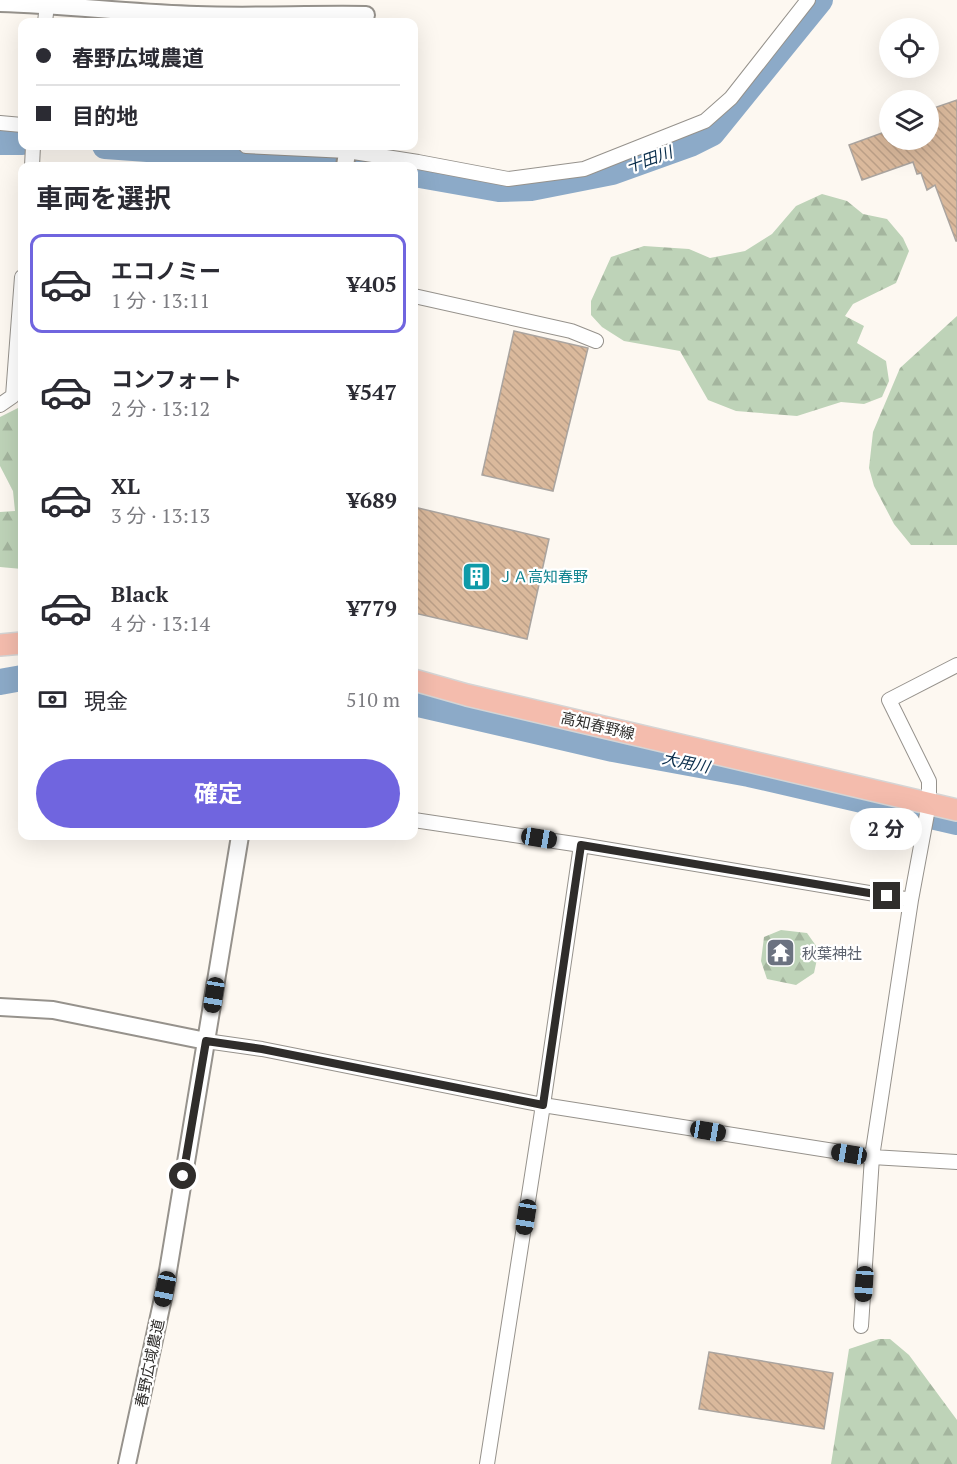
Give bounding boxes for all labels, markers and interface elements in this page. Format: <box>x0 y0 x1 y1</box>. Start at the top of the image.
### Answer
map controls <box>879 18 939 150</box>
button: locate <box>879 18 939 78</box>
text: 春野広域農道 <box>72 43 204 72</box>
button: layers <box>879 90 939 150</box>
text: 目的地 <box>72 101 138 130</box>
water label: 十田川 <box>623 140 677 178</box>
text: 車両を選択 <box>36 180 171 216</box>
text: エコノミー <box>111 256 221 285</box>
icon: car <box>39 257 93 311</box>
text: ¥405 <box>347 269 397 298</box>
text: 1 分 · 13:11 <box>111 287 210 314</box>
text: コンフォート <box>111 364 242 393</box>
icon: car <box>39 365 93 419</box>
text: ¥547 <box>347 377 397 406</box>
text: 2 分 · 13:12 <box>111 395 210 422</box>
text: XL <box>111 471 140 500</box>
icon: car <box>39 473 93 527</box>
text: ¥689 <box>347 485 397 514</box>
text: 3 分 · 13:13 <box>111 502 210 529</box>
building icon: ＪＡ高知春野 <box>461 560 493 592</box>
place label: ＪＡ高知春野 <box>498 566 588 586</box>
text: Black <box>111 579 168 608</box>
icon: car <box>39 581 93 635</box>
text: ¥779 <box>347 593 397 622</box>
text: 4 分 · 13:14 <box>111 610 210 637</box>
icon: cash <box>36 683 69 716</box>
text: 現金 <box>84 686 128 715</box>
text: 510 m <box>346 686 400 713</box>
street label: 高知春野線 <box>559 707 637 743</box>
water label: 大用川 <box>660 746 714 778</box>
button: 確定 <box>36 759 400 828</box>
callout: 2 分 <box>851 809 923 851</box>
text: 2 分 <box>868 815 904 842</box>
car <box>520 826 558 850</box>
route end <box>873 882 900 909</box>
temple icon: 秋葉神社 <box>765 937 797 969</box>
place label: 秋葉神社 <box>802 943 862 963</box>
car <box>202 976 226 1014</box>
car <box>689 1119 727 1143</box>
car <box>830 1142 868 1166</box>
route start <box>169 1162 196 1189</box>
car <box>514 1198 538 1236</box>
car <box>854 1265 874 1303</box>
car <box>152 1270 178 1308</box>
street label: 春野広域農道 <box>130 1317 168 1409</box>

